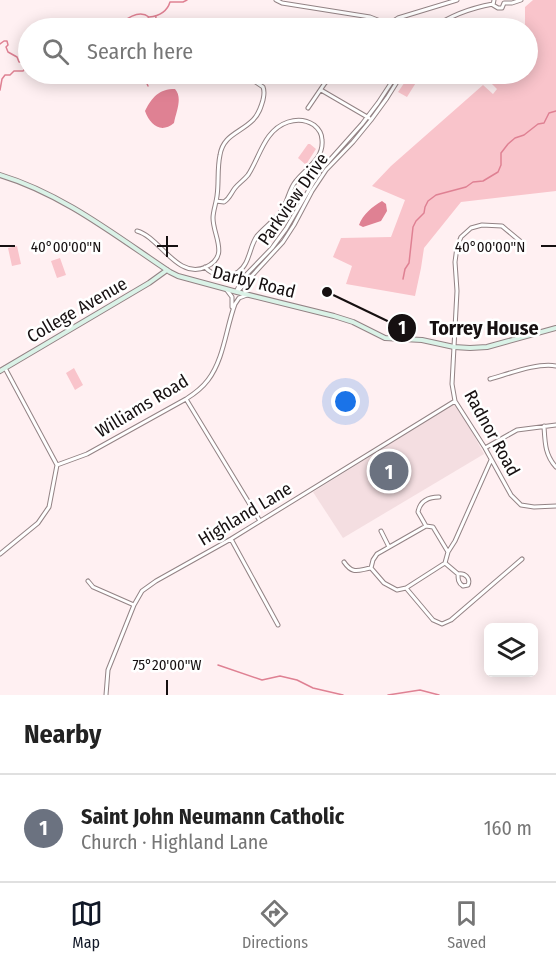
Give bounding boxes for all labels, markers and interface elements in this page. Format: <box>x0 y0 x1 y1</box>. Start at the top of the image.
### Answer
search box <box>18 18 538 84</box>
icon: search <box>39 35 72 68</box>
text: Search here <box>87 38 193 65</box>
street label: Parkview Drive <box>253 149 333 249</box>
text: 40°00'00"N <box>31 238 101 256</box>
text: 40°00'00"N <box>455 238 525 256</box>
street label: Darby Road <box>210 261 298 303</box>
street label: College Avenue <box>23 272 131 348</box>
callout: Torrey House <box>387 309 551 347</box>
text: Torrey House <box>429 316 539 340</box>
text: 1 <box>398 317 406 339</box>
street label: Williams Road <box>92 370 192 442</box>
street label: Radnor Road <box>459 386 525 480</box>
your location <box>331 387 360 416</box>
pin: 1 <box>370 448 408 494</box>
street label: Highland Lane <box>194 477 296 551</box>
map controls <box>484 623 538 677</box>
button: layers <box>484 623 538 677</box>
text: 75°20'00"W <box>132 656 202 674</box>
text: Nearby <box>24 719 101 750</box>
text: Saint John Neumann Catholic <box>81 803 344 830</box>
text: 1 <box>39 816 48 840</box>
text: 160 m <box>484 816 532 840</box>
text: Church · Highland Lane <box>81 830 268 854</box>
tab: Map <box>70 897 103 952</box>
tab: Directions <box>242 897 308 952</box>
tab: Saved <box>447 897 486 952</box>

